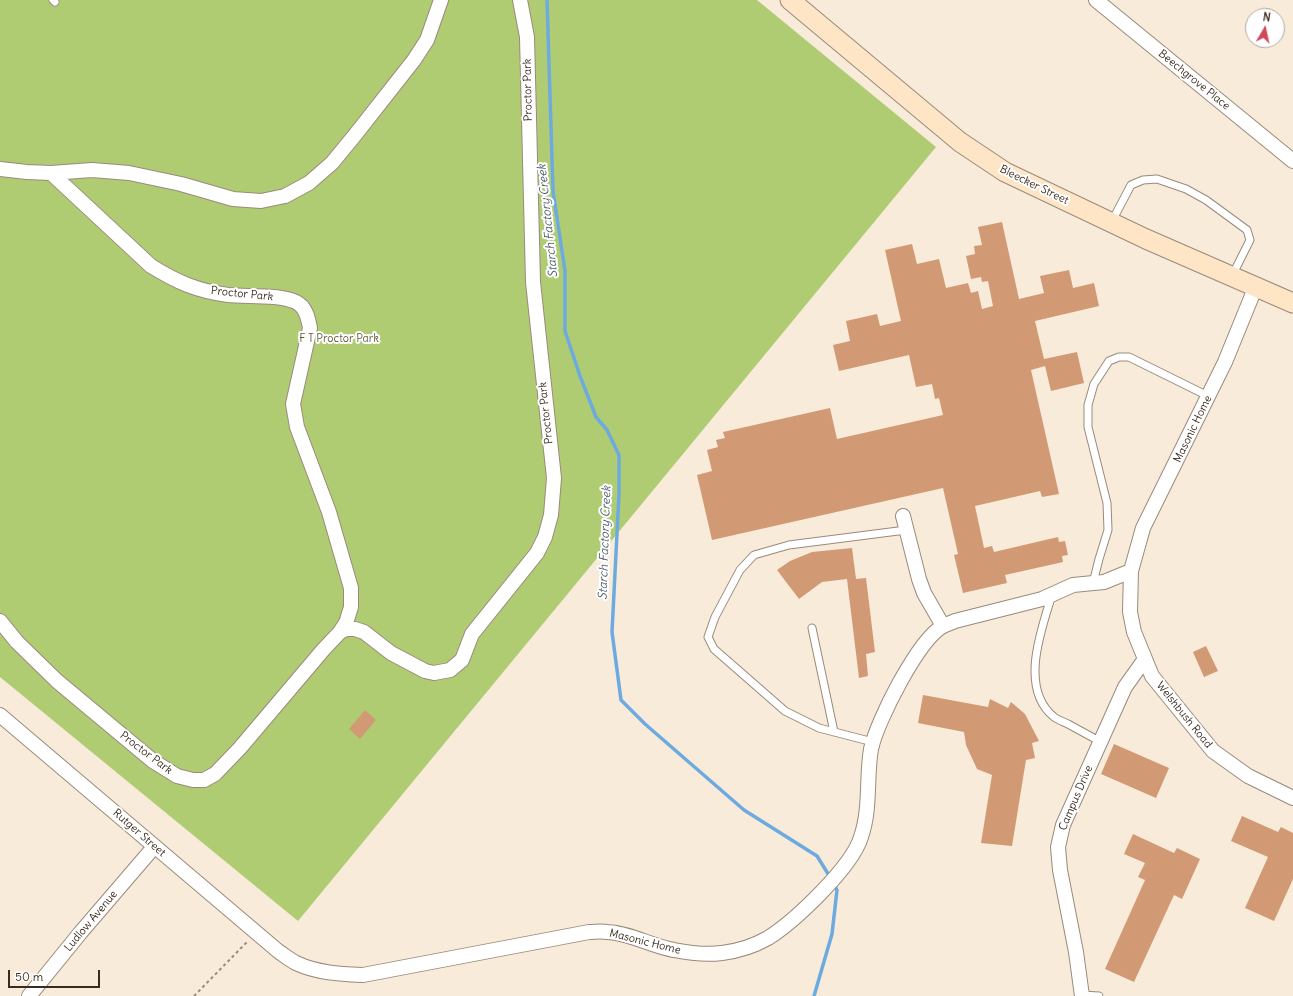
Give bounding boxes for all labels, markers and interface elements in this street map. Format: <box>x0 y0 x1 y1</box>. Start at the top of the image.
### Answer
north arrow <box>1245 8 1285 48</box>
text: N <box>1262 10 1272 25</box>
street label: Beechgrove Place <box>1156 47 1232 113</box>
street label: Proctor Park <box>521 59 535 121</box>
street label: Bleecker Street <box>997 163 1071 207</box>
water label: Starch Factory Creek <box>535 164 561 278</box>
street label: Proctor Park <box>210 284 274 304</box>
park label: F T Proctor Park <box>299 332 379 346</box>
street label: Proctor Park <box>536 381 556 445</box>
street label: Masonic Home <box>1171 393 1215 465</box>
water label: Starch Factory Creek <box>596 486 614 600</box>
street label: Welshbush Road <box>1153 679 1215 751</box>
street label: Proctor Park <box>117 729 175 777</box>
street label: Campus Drive <box>1056 763 1096 833</box>
street label: Rutger Street <box>110 807 168 859</box>
street label: Ludlow Avenue <box>62 888 120 954</box>
street label: Masonic Home <box>608 927 682 957</box>
scale bar <box>10 962 102 988</box>
text: 50 m <box>15 969 43 984</box>

